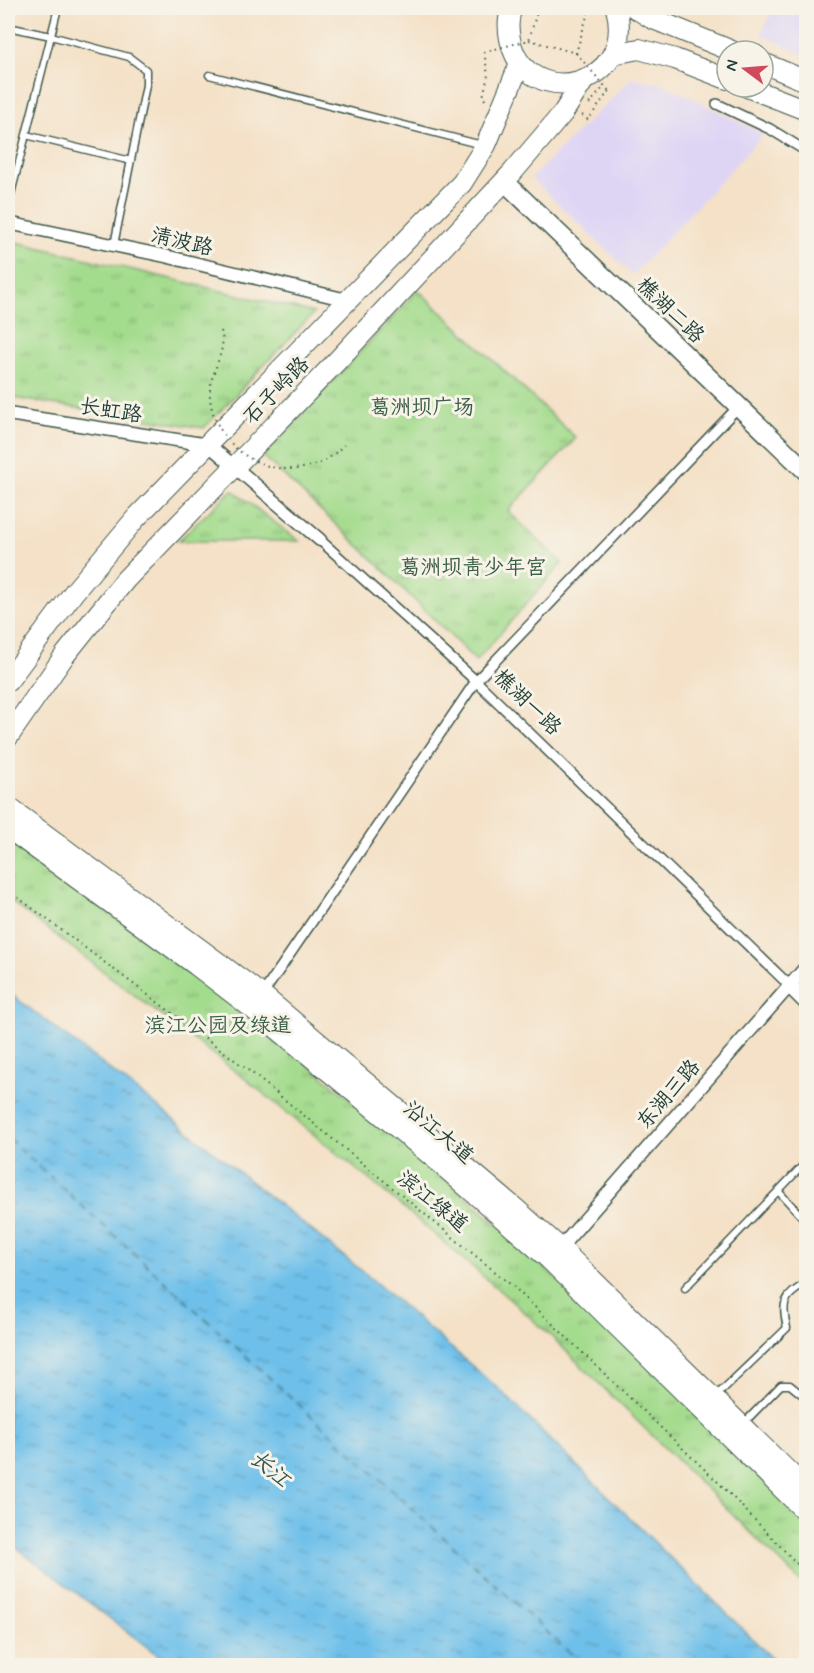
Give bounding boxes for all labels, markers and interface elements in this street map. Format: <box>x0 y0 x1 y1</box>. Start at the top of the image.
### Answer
north arrow <box>715 39 775 99</box>
text: N <box>720 57 744 73</box>
street label: 清波路 <box>148 221 216 263</box>
street label: 樵湖二路 <box>630 271 710 350</box>
street label: 石子岭路 <box>237 351 316 431</box>
street label: 长虹路 <box>78 392 144 430</box>
park label: 葛洲坝广场 <box>370 394 475 422</box>
park label: 葛洲坝青少年宫 <box>400 554 547 582</box>
street label: 樵湖一路 <box>487 663 567 742</box>
park label: 滨江公园及绿道 <box>145 1012 292 1040</box>
street label: 东湖三路 <box>631 1054 707 1136</box>
street label: 沿江大道 <box>397 1095 480 1170</box>
street label: 滨江绿道 <box>391 1164 474 1239</box>
water label: 长江 <box>244 1445 296 1495</box>

